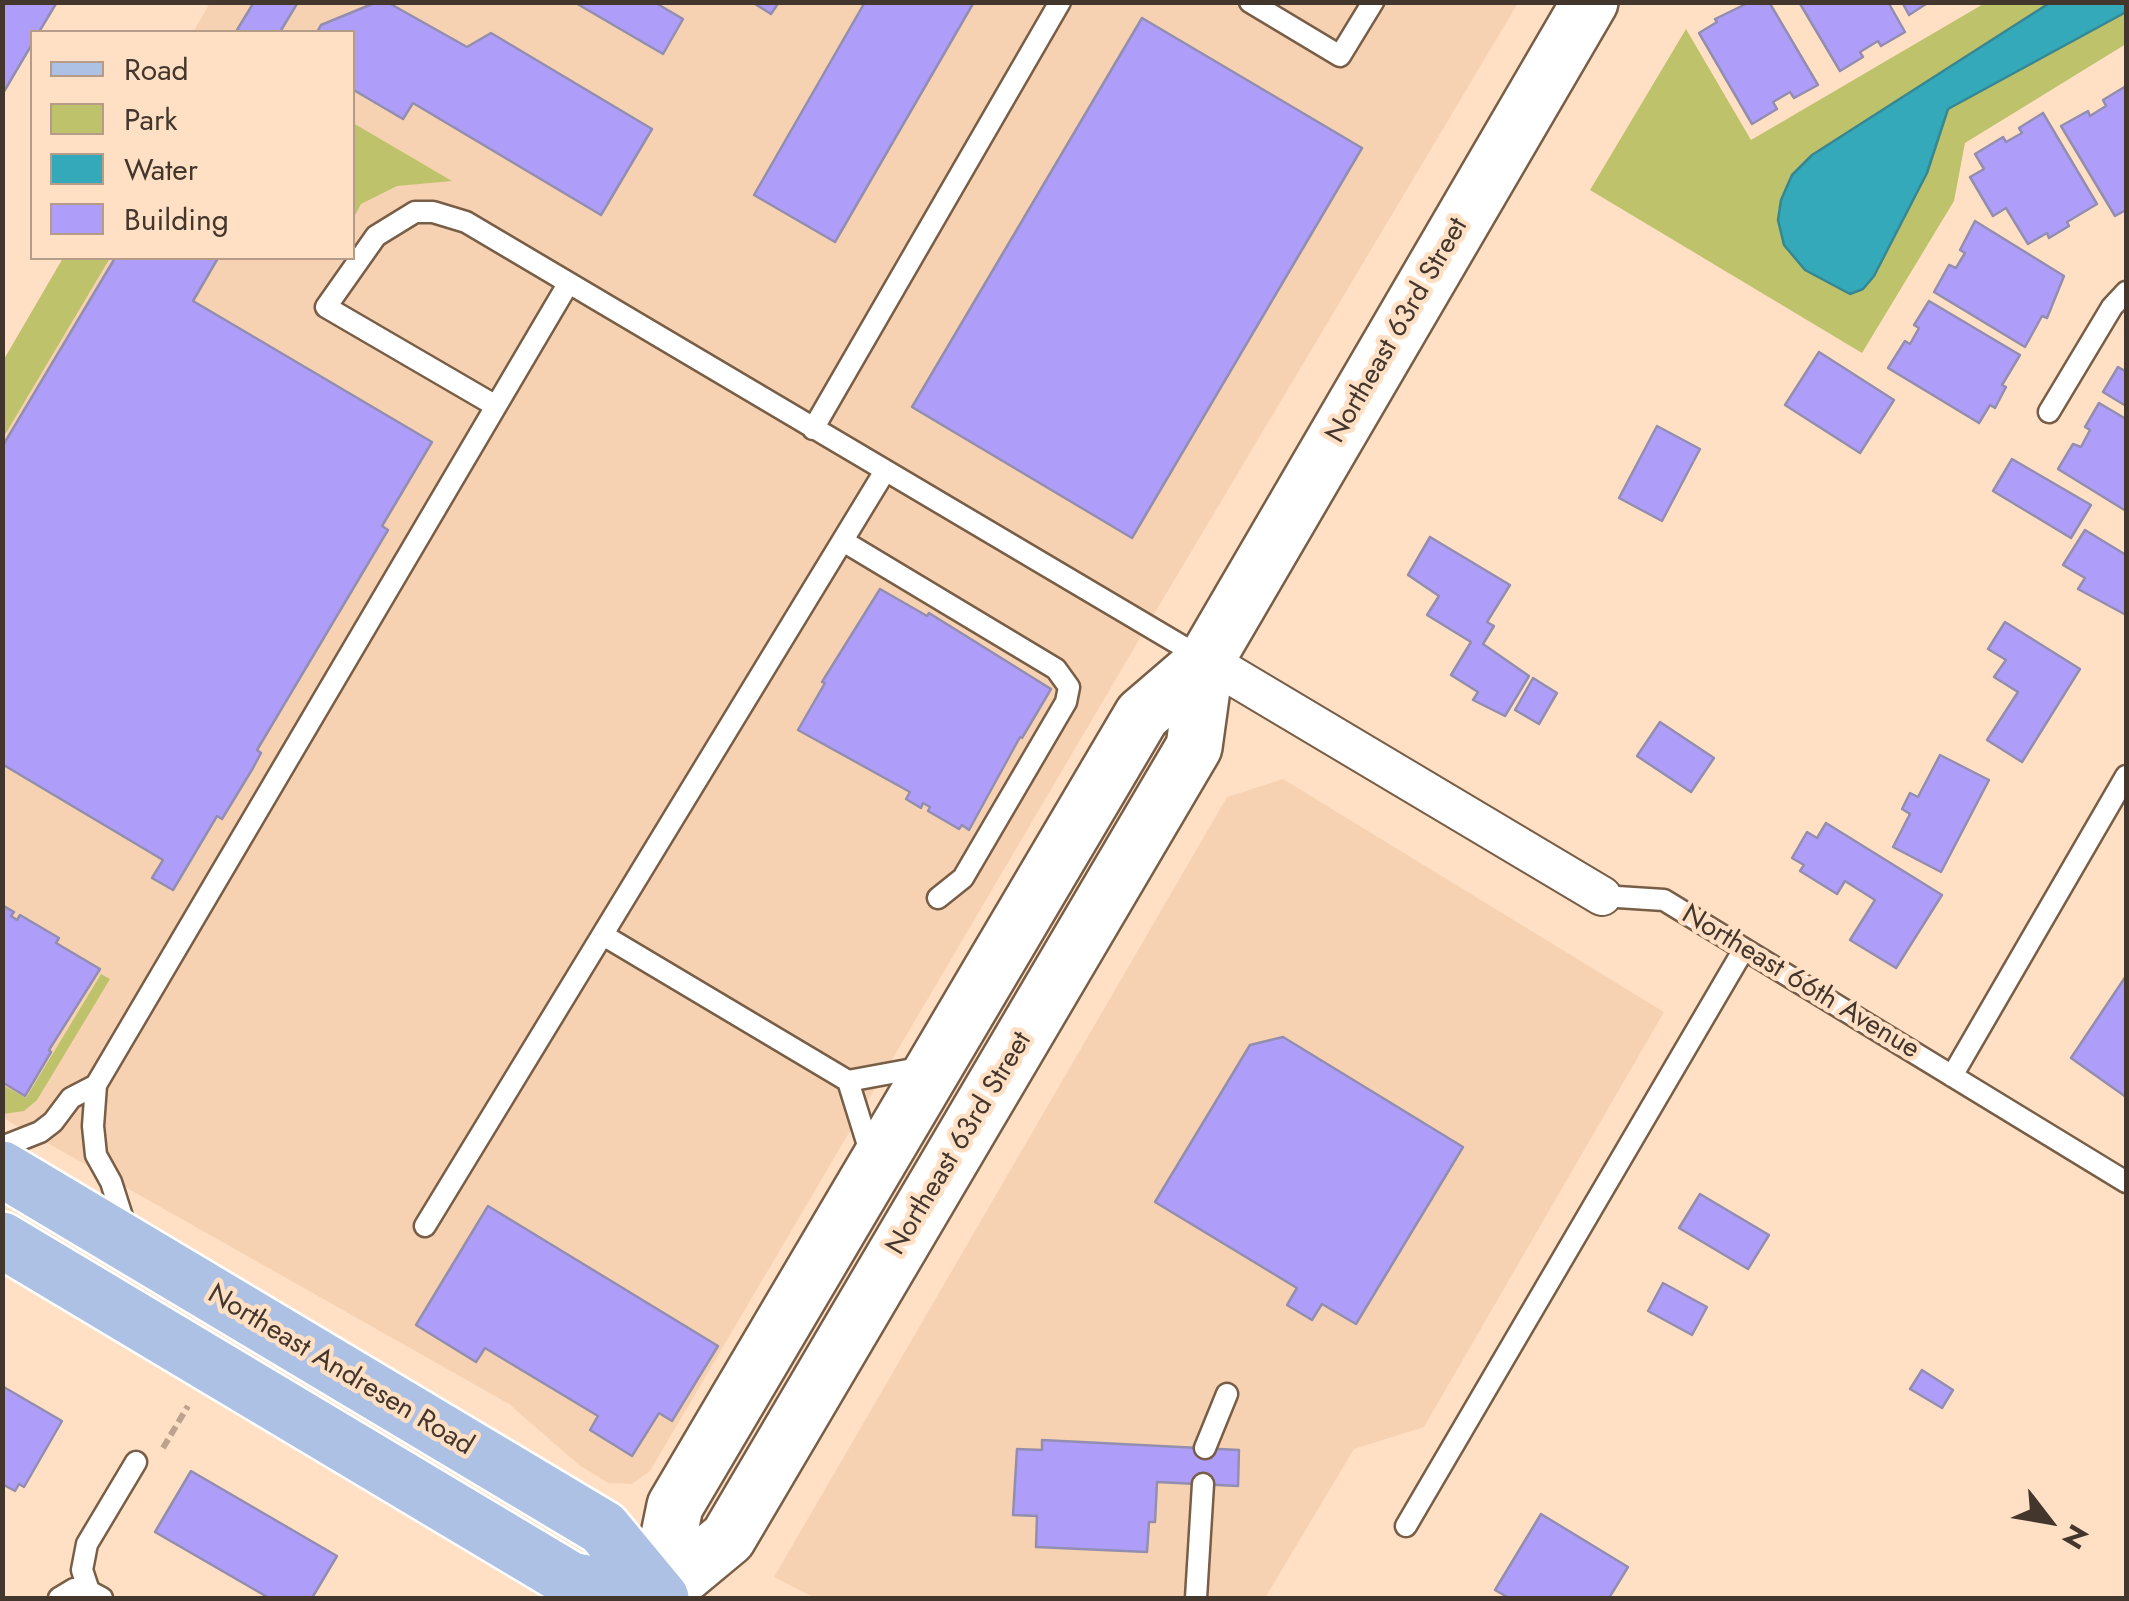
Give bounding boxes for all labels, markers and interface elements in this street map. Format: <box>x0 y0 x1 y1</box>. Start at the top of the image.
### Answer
legend <box>30 30 355 260</box>
text: Road <box>124 48 189 91</box>
text: Park <box>124 98 177 141</box>
text: Water <box>124 148 198 191</box>
text: Building <box>124 198 229 241</box>
street label: Northeast 63rd Street <box>1320 212 1476 450</box>
street label: Northeast 66th Avenue <box>1675 899 1925 1067</box>
street label: Northeast 63rd Street <box>880 1026 1040 1262</box>
street label: Northeast Andresen Road <box>201 1278 479 1464</box>
north arrow <box>1999 1471 2099 1571</box>
text: N <box>2052 1517 2098 1557</box>

